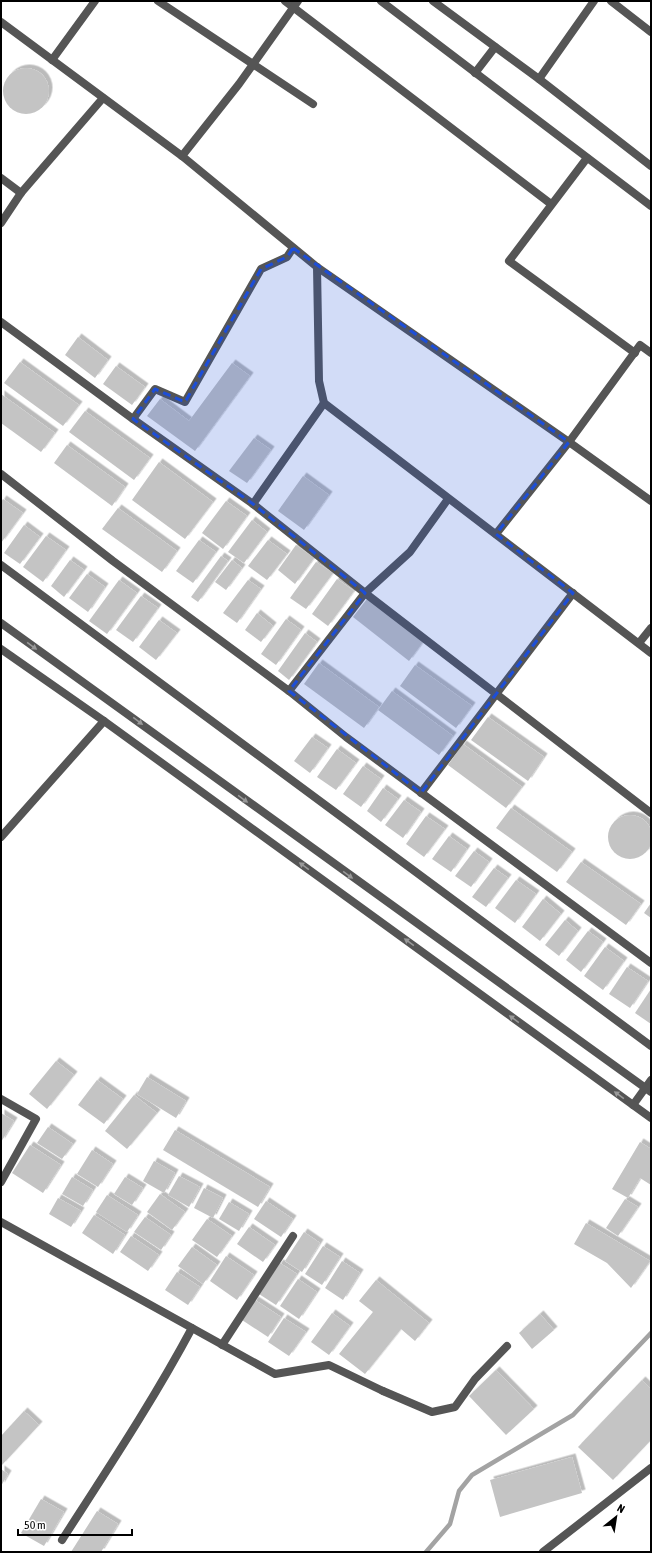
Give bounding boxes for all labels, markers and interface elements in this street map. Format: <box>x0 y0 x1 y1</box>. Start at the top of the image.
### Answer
one-way arrow <box>27 642 38 650</box>
one-way arrow <box>133 717 144 726</box>
one-way arrow <box>238 795 248 803</box>
one-way arrow <box>299 862 309 870</box>
one-way arrow <box>343 871 354 879</box>
one-way arrow <box>404 938 414 946</box>
one-way arrow <box>509 1014 520 1023</box>
one-way arrow <box>614 1091 625 1099</box>
north arrow <box>596 1497 636 1537</box>
text: N <box>615 1502 627 1515</box>
scale bar <box>18 1511 132 1537</box>
text: 50 m <box>24 1518 46 1532</box>

